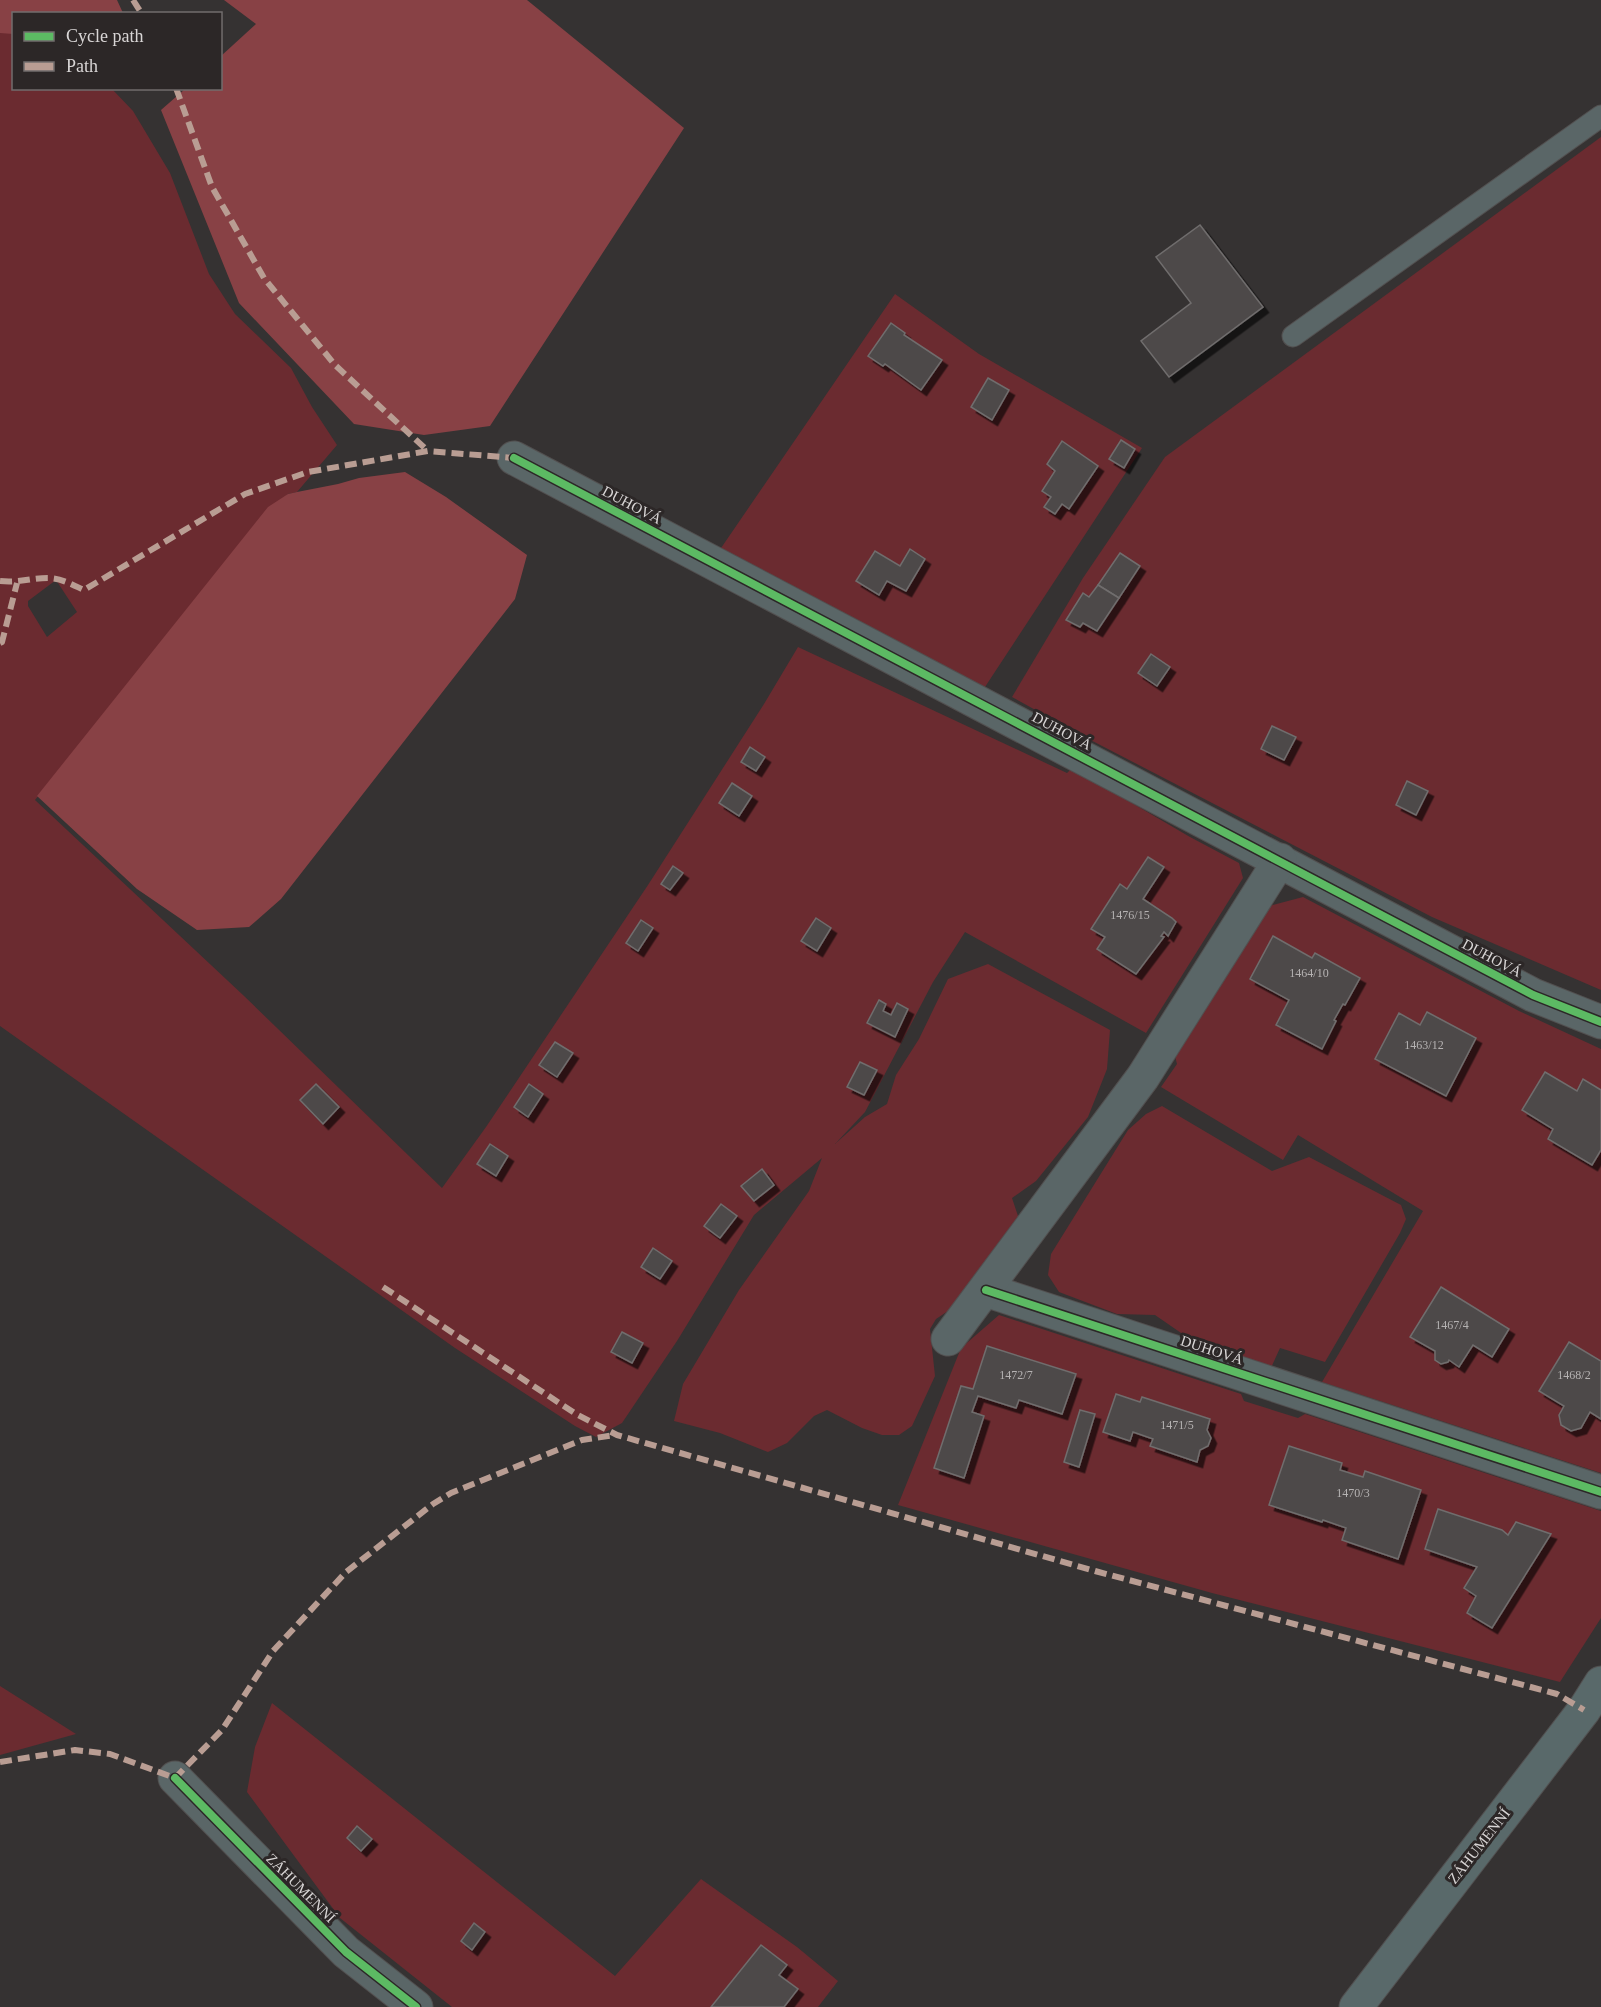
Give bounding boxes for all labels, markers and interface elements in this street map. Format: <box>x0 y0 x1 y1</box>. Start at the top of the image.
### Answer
legend <box>12 12 222 90</box>
text: Cycle path <box>66 26 143 46</box>
text: Path <box>66 56 98 76</box>
street label: DUHOVÁ <box>600 483 665 527</box>
street label: DUHOVÁ <box>1030 709 1095 753</box>
house number: 1476/15 <box>1110 908 1150 922</box>
street label: DUHOVÁ <box>1460 936 1525 980</box>
house number: 1464/10 <box>1289 966 1329 980</box>
house number: 1463/12 <box>1404 1038 1444 1052</box>
house number: 1467/4 <box>1435 1318 1469 1332</box>
street label: DUHOVÁ <box>1179 1332 1246 1368</box>
house number: 1472/7 <box>999 1368 1033 1382</box>
house number: 1468/2 <box>1557 1368 1591 1382</box>
house number: 1471/5 <box>1160 1418 1194 1432</box>
house number: 1470/3 <box>1336 1486 1370 1500</box>
street label: ZÁHUMENNÍ <box>1445 1805 1513 1887</box>
street label: ZÁHUMENNÍ <box>263 1850 339 1926</box>

